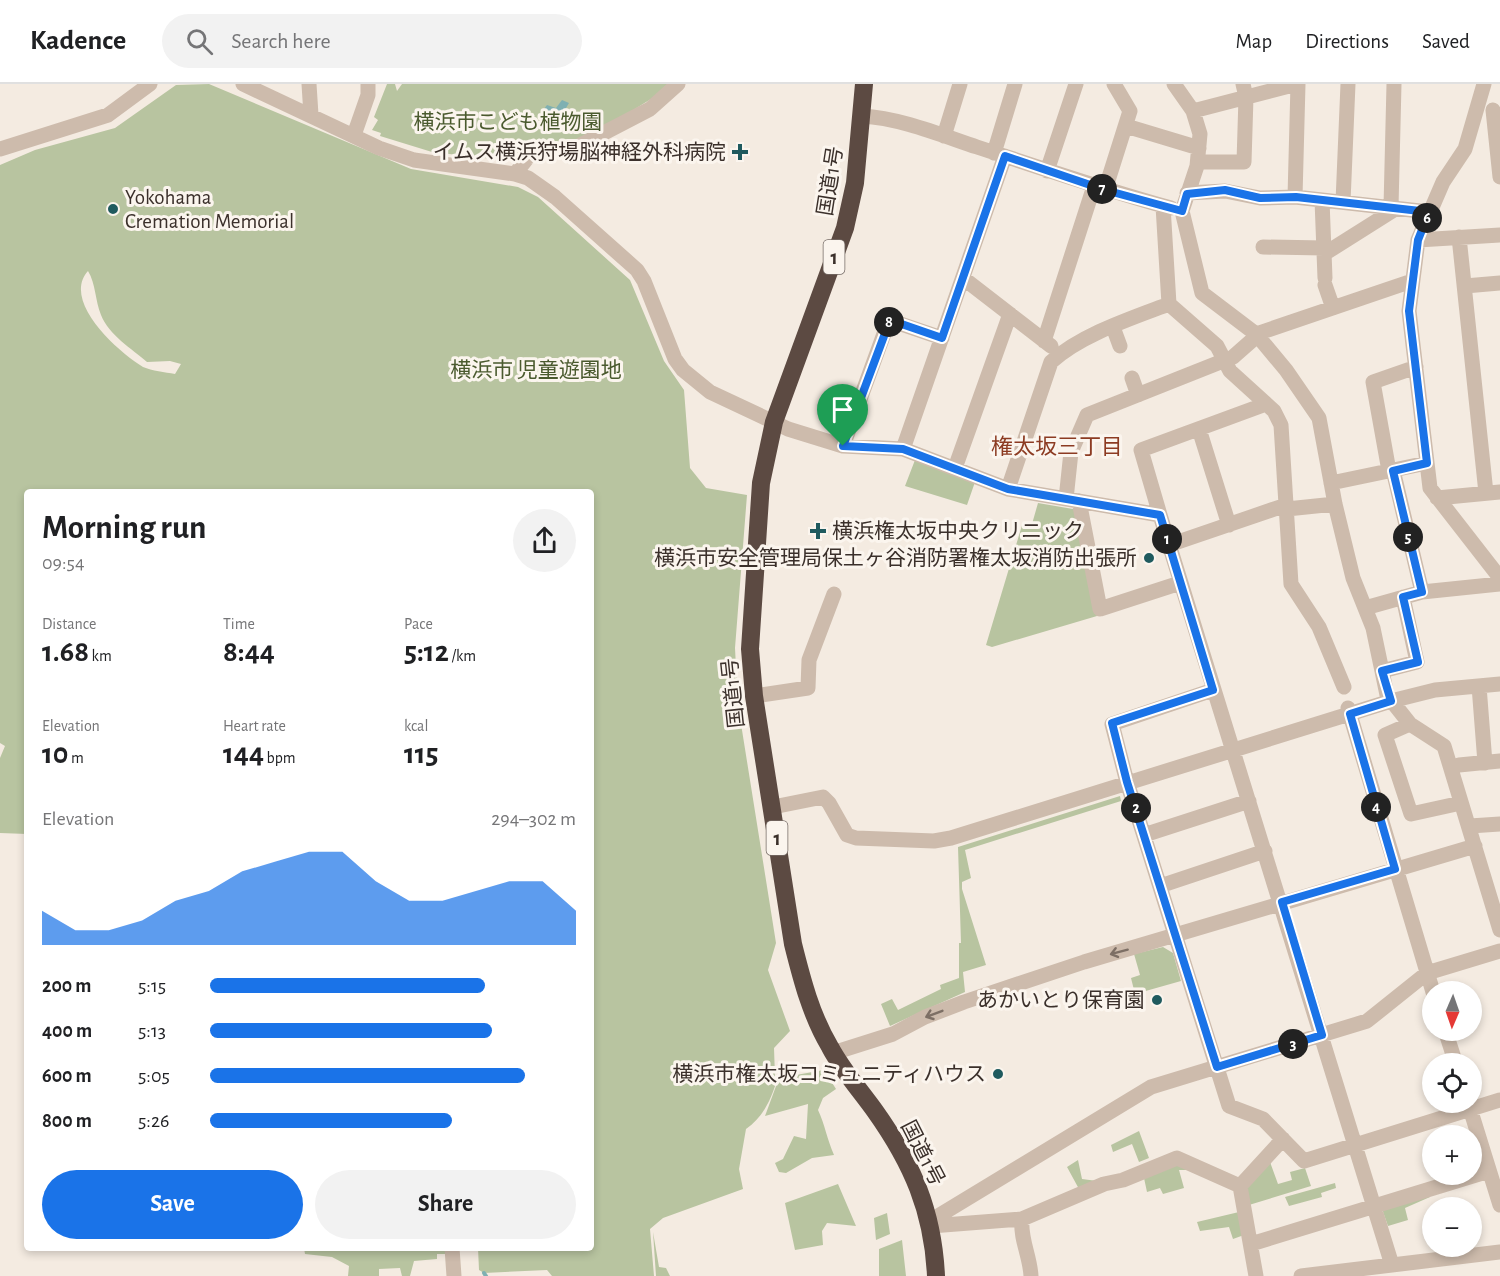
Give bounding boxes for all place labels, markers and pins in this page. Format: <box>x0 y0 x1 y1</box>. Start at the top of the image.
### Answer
place label: イムス横浜狩場脳神経外科病院 <box>432 141 726 163</box>
marker: イムス横浜狩場脳神経外科病院 <box>731 143 749 161</box>
pin: 7 <box>1087 174 1117 204</box>
place label: Yokohama Cremation Memorial <box>125 187 294 232</box>
marker: Yokohama Cremation Memorial <box>106 202 120 216</box>
pin: 6 <box>1412 203 1442 233</box>
pin: 8 <box>874 307 904 337</box>
pin <box>817 384 868 446</box>
place label: 横浜権太坂中央クリニック <box>832 520 1084 542</box>
marker: 横浜権太坂中央クリニック <box>809 522 827 540</box>
pin: 5 <box>1393 522 1423 552</box>
pin: 1 <box>1152 524 1182 554</box>
place label: 横浜市安全管理局保土ヶ谷消防署権太坂消防出張所 <box>654 547 1137 569</box>
marker: 横浜市安全管理局保土ヶ谷消防署権太坂消防出張所 <box>1142 551 1156 565</box>
pin: 4 <box>1361 792 1391 822</box>
pin: 2 <box>1121 793 1151 823</box>
place label: あかいとり保育園 <box>977 989 1145 1011</box>
marker: あかいとり保育園 <box>1150 993 1164 1007</box>
pin: 3 <box>1278 1029 1308 1059</box>
place label: 横浜市権太坂コミュニティハウス <box>672 1063 986 1085</box>
marker: 横浜市権太坂コミュニティハウス <box>991 1067 1005 1081</box>

